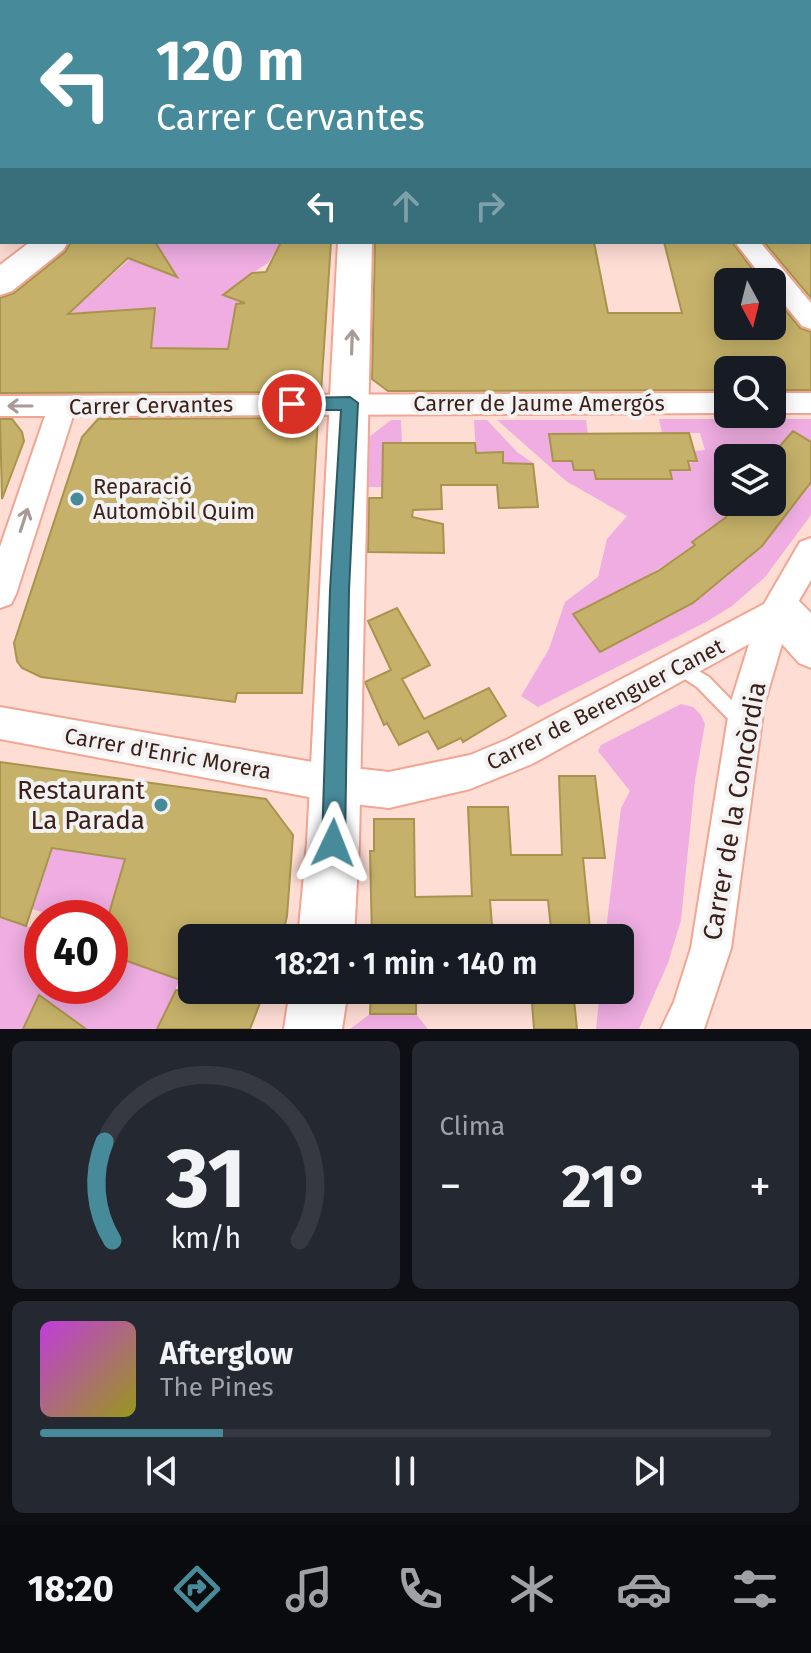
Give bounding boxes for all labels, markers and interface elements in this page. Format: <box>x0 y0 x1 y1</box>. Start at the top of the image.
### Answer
text: 120 m <box>156 28 304 95</box>
icon: left <box>24 32 128 136</box>
text: Carrer Cervantes <box>156 96 425 140</box>
icon: left <box>300 184 344 228</box>
icon: ahead <box>384 184 428 228</box>
icon: right <box>468 184 512 228</box>
north arrow <box>714 268 786 340</box>
map controls <box>714 268 786 516</box>
one-way arrow <box>344 329 360 356</box>
button: search <box>714 356 786 428</box>
pin <box>258 370 326 438</box>
icon: arrive <box>270 382 314 426</box>
street label: Carrer de Jaume Amergós <box>413 390 665 417</box>
street label: Carrer Cervantes <box>69 391 233 420</box>
one-way arrow <box>7 398 34 414</box>
button: layers <box>714 444 786 516</box>
place label: Reparació Automòbil Quim <box>93 473 255 525</box>
marker: Reparació Automòbil Quim <box>68 490 86 508</box>
one-way arrow <box>18 508 33 533</box>
street label: Carrer de Berenguer Canet <box>482 633 729 776</box>
street label: Carrer de la Concòrdia <box>696 679 772 943</box>
street label: Carrer d'Enric Morera <box>62 722 273 785</box>
place label: Restaurant La Parada <box>17 775 146 836</box>
marker: Restaurant La Parada <box>152 796 170 814</box>
position arrow <box>291 801 375 885</box>
speed limit sign: 40 <box>24 900 128 1004</box>
text: 18:21 · 1 min · 140 m <box>275 946 537 982</box>
text: Clima <box>440 1111 505 1142</box>
text: 31 <box>165 1129 246 1229</box>
text: 21° <box>561 1151 649 1223</box>
text: − <box>440 1160 462 1213</box>
text: + <box>749 1160 771 1213</box>
text: km/h <box>170 1221 241 1256</box>
text: Afterglow <box>160 1336 293 1372</box>
text: The Pines <box>160 1372 274 1403</box>
icon: previous <box>140 1449 184 1493</box>
icon: pause <box>383 1449 427 1493</box>
icon: next <box>627 1449 671 1493</box>
icon: directions <box>169 1561 225 1617</box>
icon: music <box>281 1561 337 1617</box>
icon: phone <box>392 1561 448 1617</box>
icon: climate <box>504 1561 560 1617</box>
icon: car <box>616 1561 672 1617</box>
icon: filters <box>727 1561 783 1617</box>
text: 18:20 <box>28 1567 114 1611</box>

